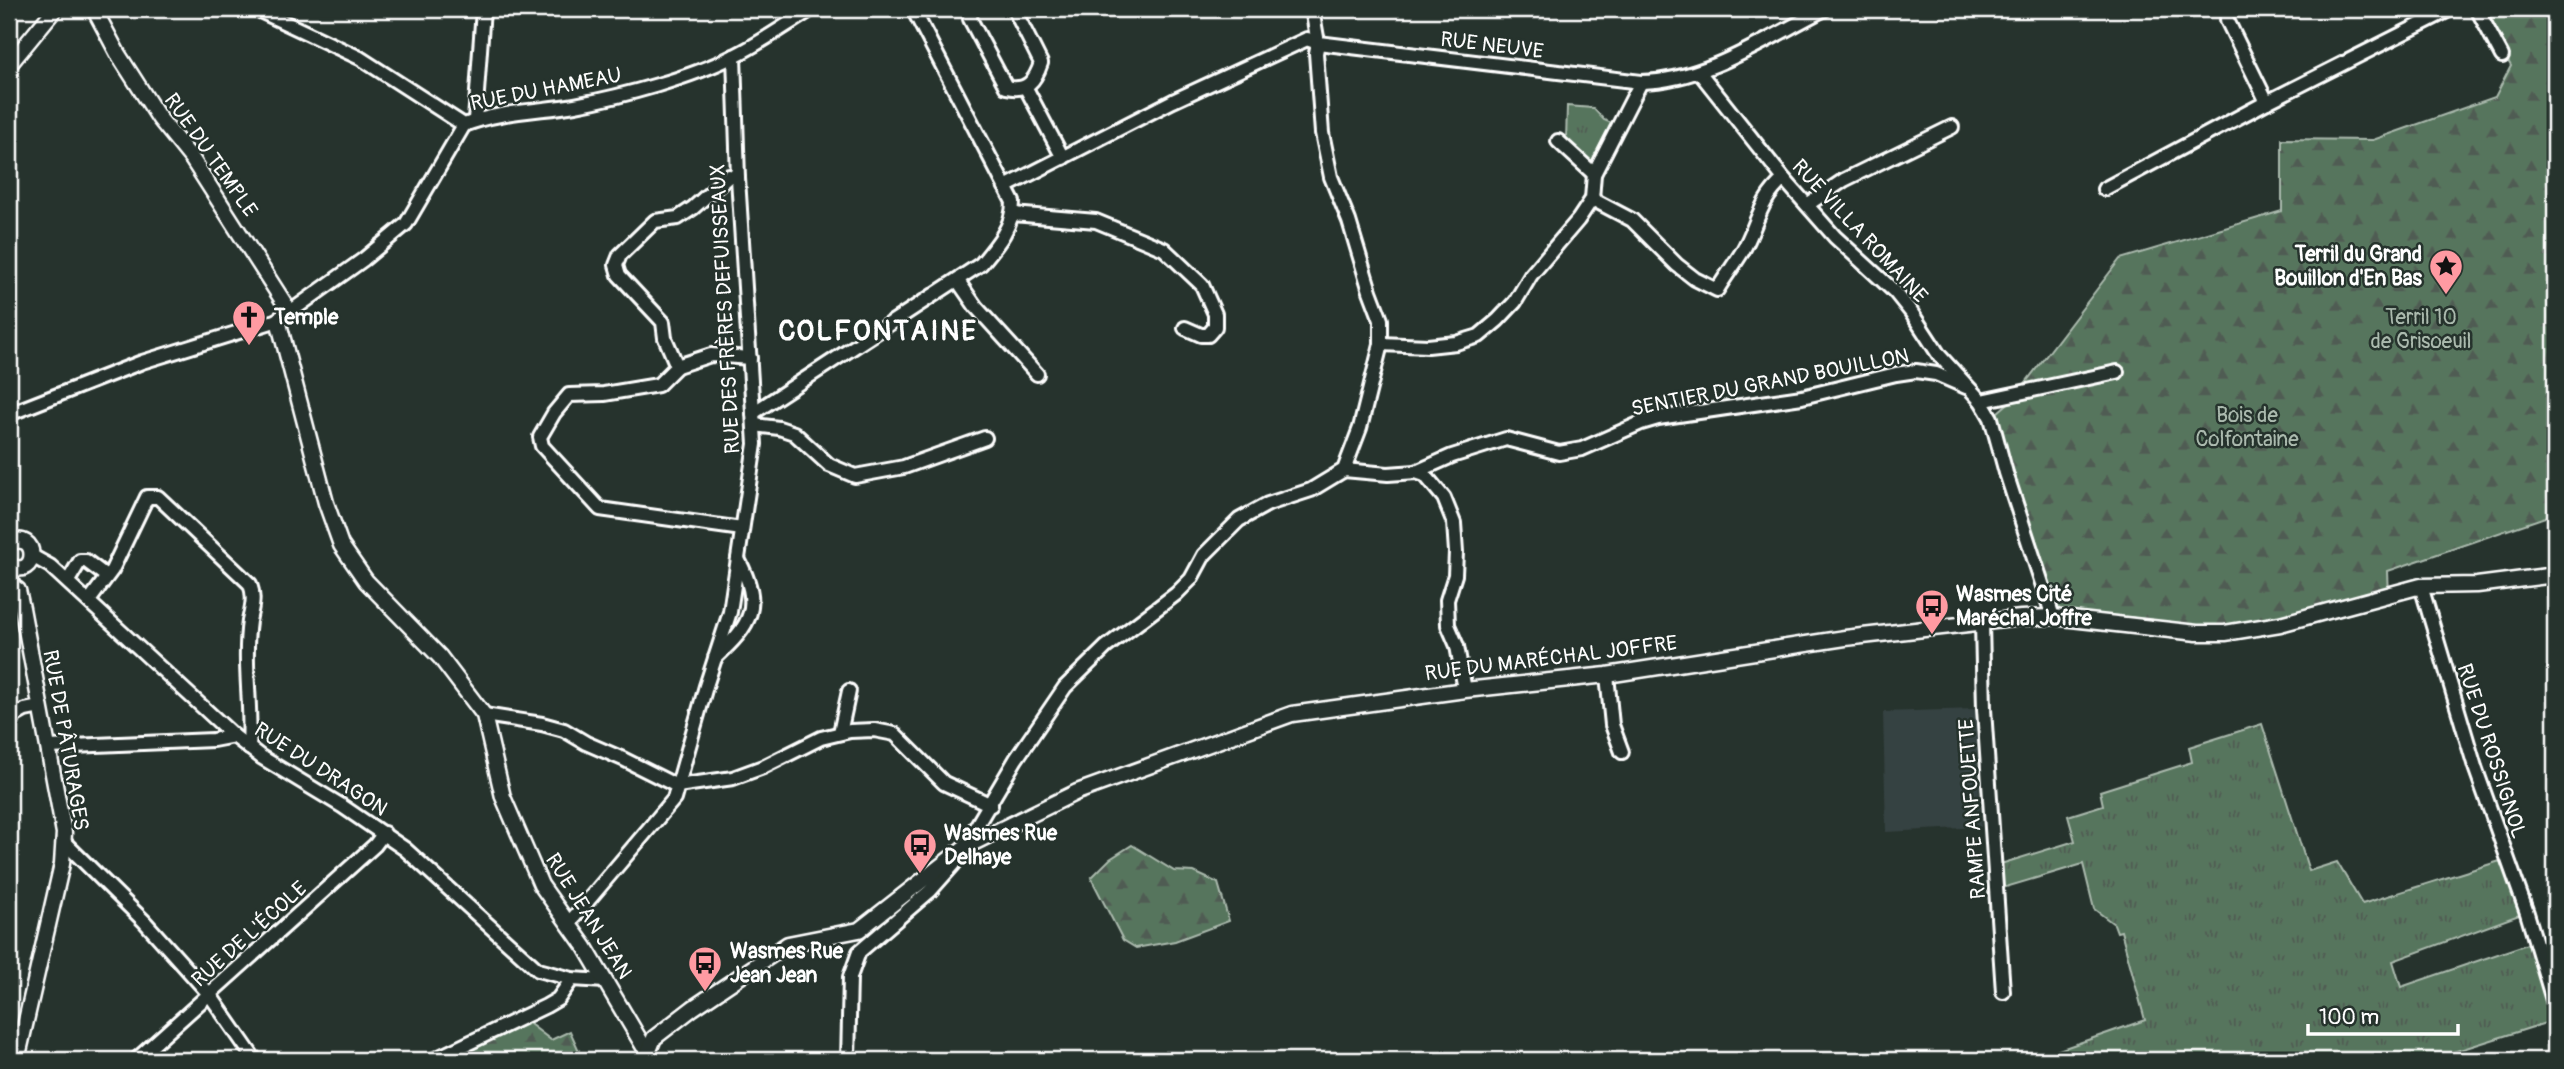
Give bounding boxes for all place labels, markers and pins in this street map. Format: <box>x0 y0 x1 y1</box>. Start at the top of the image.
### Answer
place label: Terril du Grand Bouillon d'En Bas <box>2274 241 2423 292</box>
place icon: Terril du Grand Bouillon d'En Bas <box>2427 247 2465 296</box>
church icon: Temple <box>230 298 268 347</box>
place label: Temple <box>273 304 339 331</box>
place label: Wasmes Cité Maréchal Joffre <box>1956 581 2093 632</box>
bus stop icon: Wasmes Cité Maréchal Joffre <box>1913 587 1951 636</box>
place label: Wasmes Rue Delhaye <box>944 820 1058 871</box>
bus stop icon: Wasmes Rue Delhaye <box>901 826 939 875</box>
place label: Wasmes Rue Jean Jean <box>730 938 844 989</box>
bus stop icon: Wasmes Rue Jean Jean <box>686 944 724 993</box>

